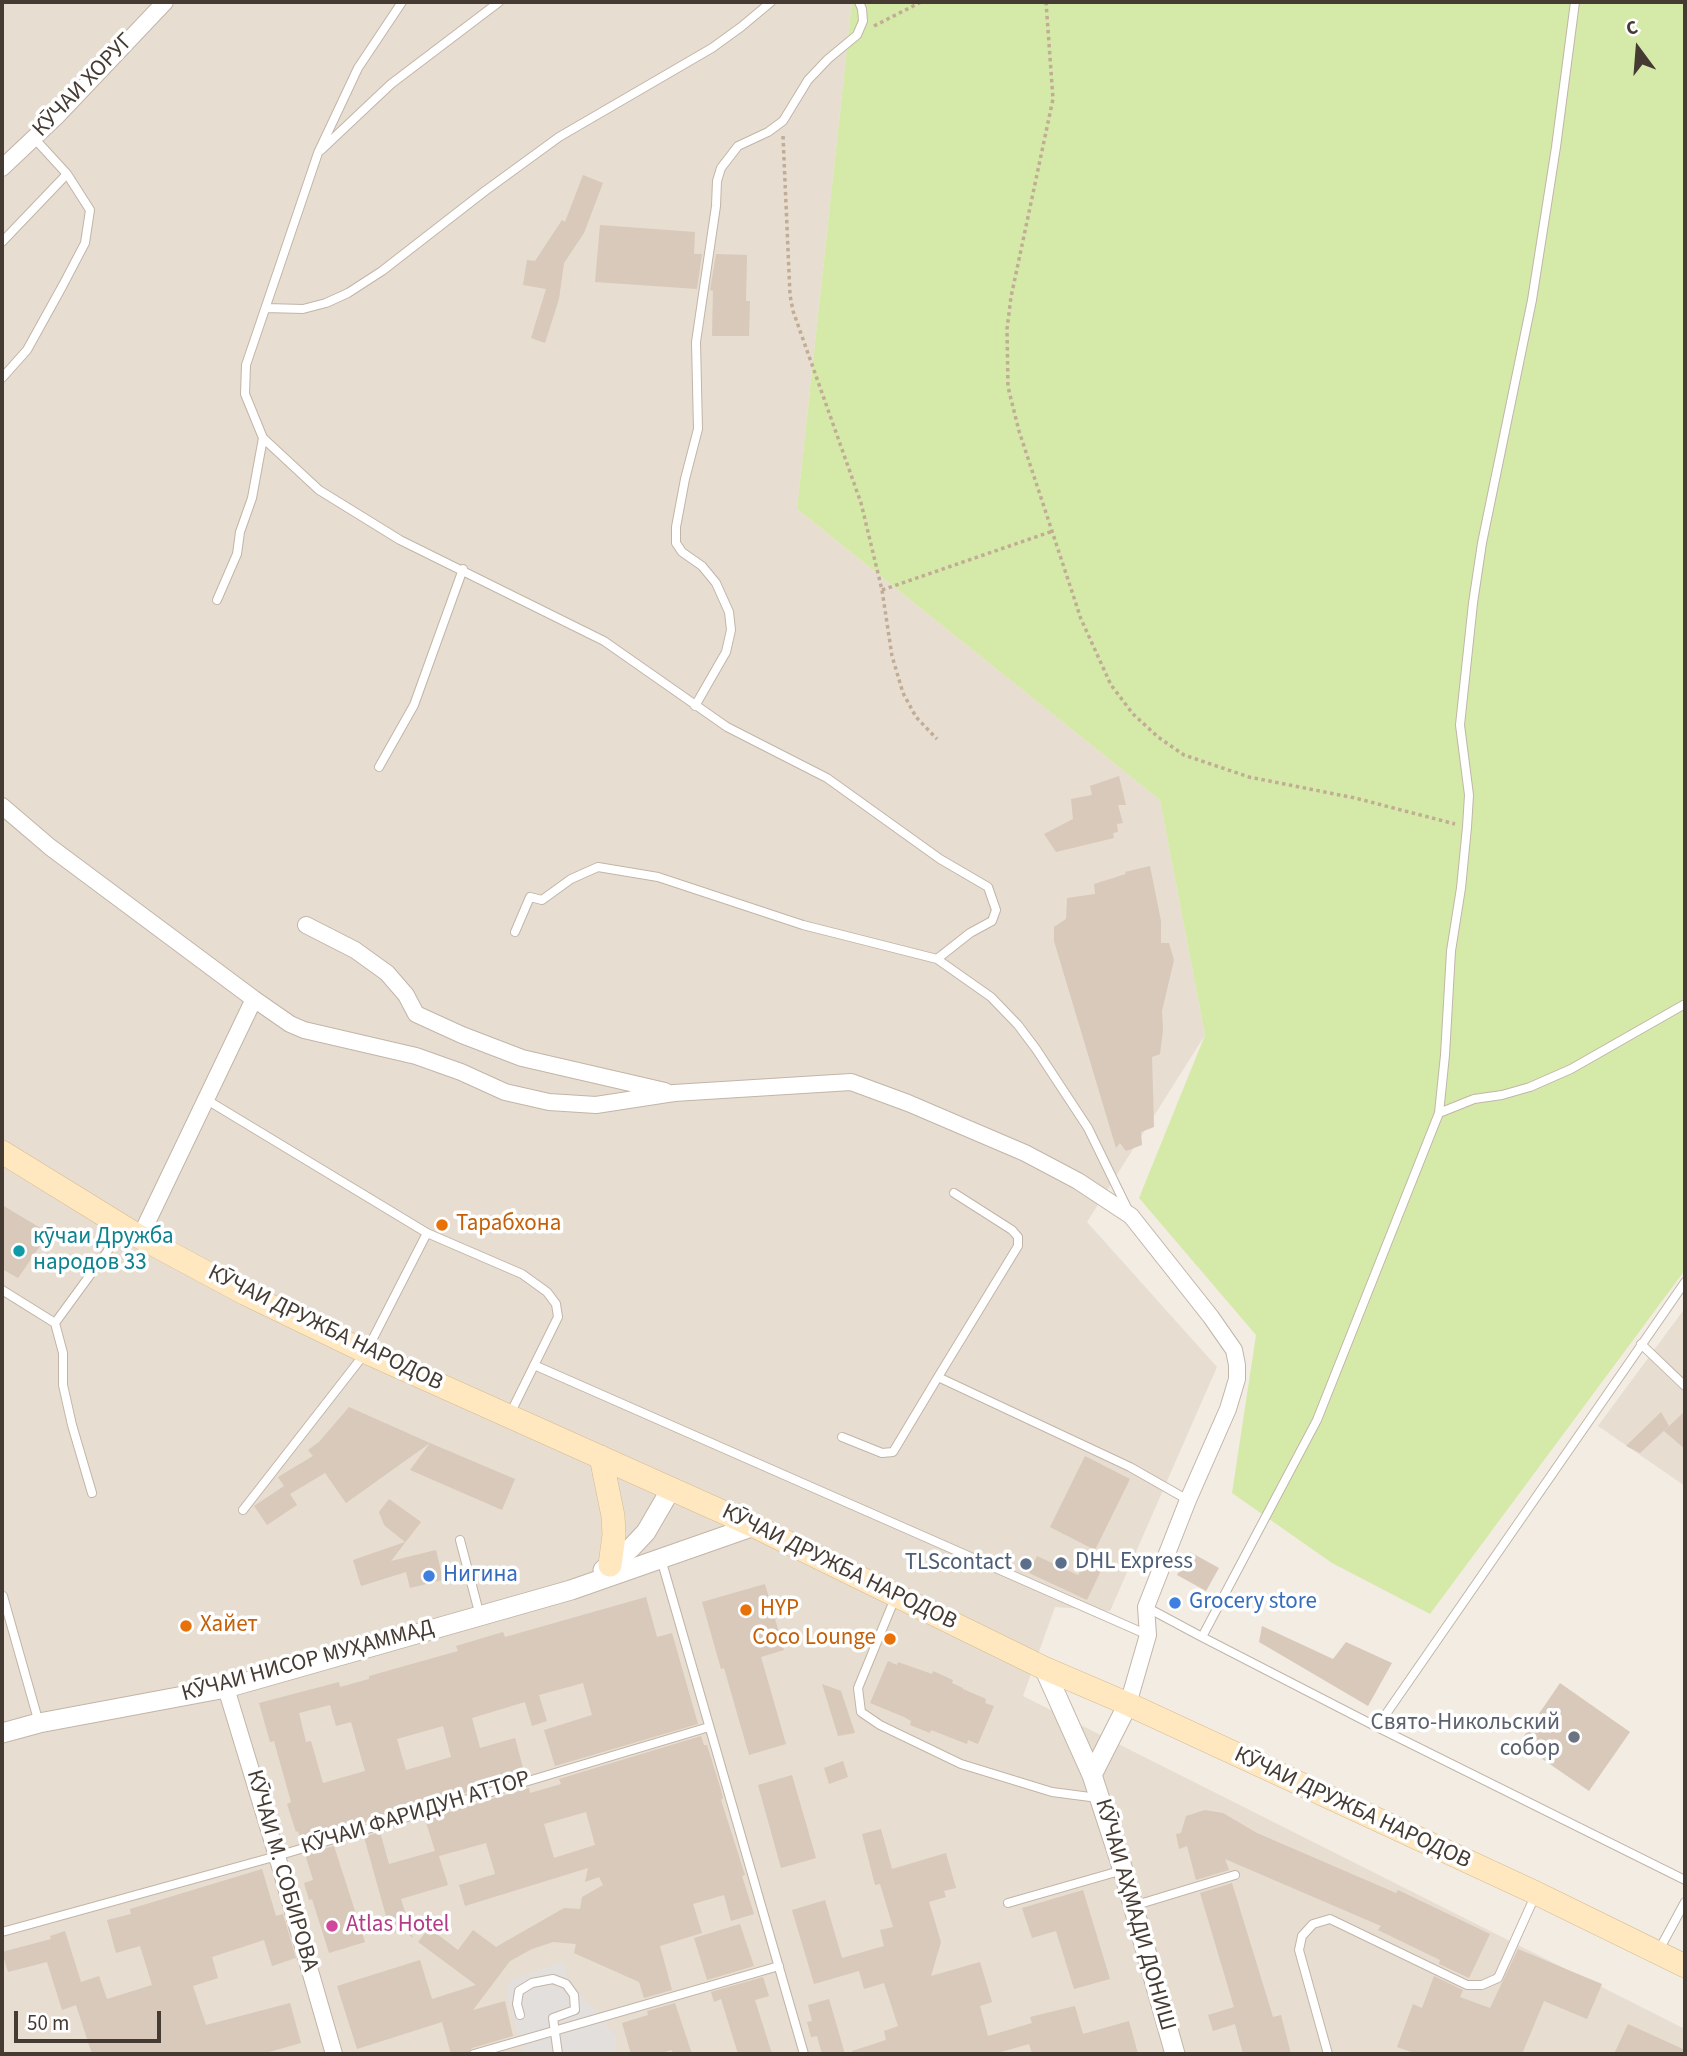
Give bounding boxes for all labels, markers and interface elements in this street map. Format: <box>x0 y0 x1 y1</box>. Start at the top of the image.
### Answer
north arrow <box>1603 14 1673 84</box>
text: С <box>1623 14 1641 43</box>
street label: КӮЧАИ ХОРУГ <box>28 28 140 144</box>
place label: Тарабхона <box>456 1211 561 1239</box>
marker: Тарабхона <box>434 1217 450 1233</box>
place label: кӯчаи Дружба народов 33 <box>33 1224 174 1278</box>
marker: кӯчаи Дружба народов 33 <box>11 1243 27 1259</box>
street label: КӮЧАИ ДРУЖБА НАРОДОВ <box>203 1260 447 1398</box>
street label: КӮЧАИ ДРУЖБА НАРОДОВ <box>717 1499 961 1637</box>
place label: DHL Express <box>1075 1549 1193 1577</box>
place label: TLScontact <box>905 1550 1012 1578</box>
marker: DHL Express <box>1053 1555 1069 1571</box>
marker: TLScontact <box>1018 1556 1034 1572</box>
place label: Нигина <box>443 1562 518 1590</box>
marker: Нигина <box>421 1568 437 1584</box>
place label: Grocery store <box>1189 1589 1317 1617</box>
marker: Grocery store <box>1167 1595 1183 1611</box>
place label: HYP <box>760 1596 799 1624</box>
marker: HYP <box>738 1602 754 1618</box>
place label: Хайет <box>200 1612 258 1640</box>
street label: КӮЧАИ НИСОР МУҲАММАД <box>179 1615 437 1709</box>
marker: Хайет <box>178 1618 194 1634</box>
place label: Coco Lounge <box>752 1625 876 1653</box>
marker: Coco Lounge <box>882 1631 898 1647</box>
place label: Свято-Никольский собор <box>1371 1710 1560 1764</box>
marker: Свято-Никольский собор <box>1566 1729 1582 1745</box>
street label: КӮЧАИ ДРУЖБА НАРОДОВ <box>1229 1742 1475 1876</box>
street label: КӮЧАИ ФАРИДУН АТТОР <box>298 1766 534 1862</box>
street label: КӮЧАИ М. СОБИРОВА <box>239 1767 323 1975</box>
street label: КӮЧАИ АҲМАДИ ДОНИШ <box>1088 1796 1180 2034</box>
place label: Atlas Hotel <box>346 1912 449 1940</box>
marker: Atlas Hotel <box>324 1918 340 1934</box>
scale bar <box>18 1996 164 2040</box>
text: 50 m <box>27 2008 69 2038</box>

